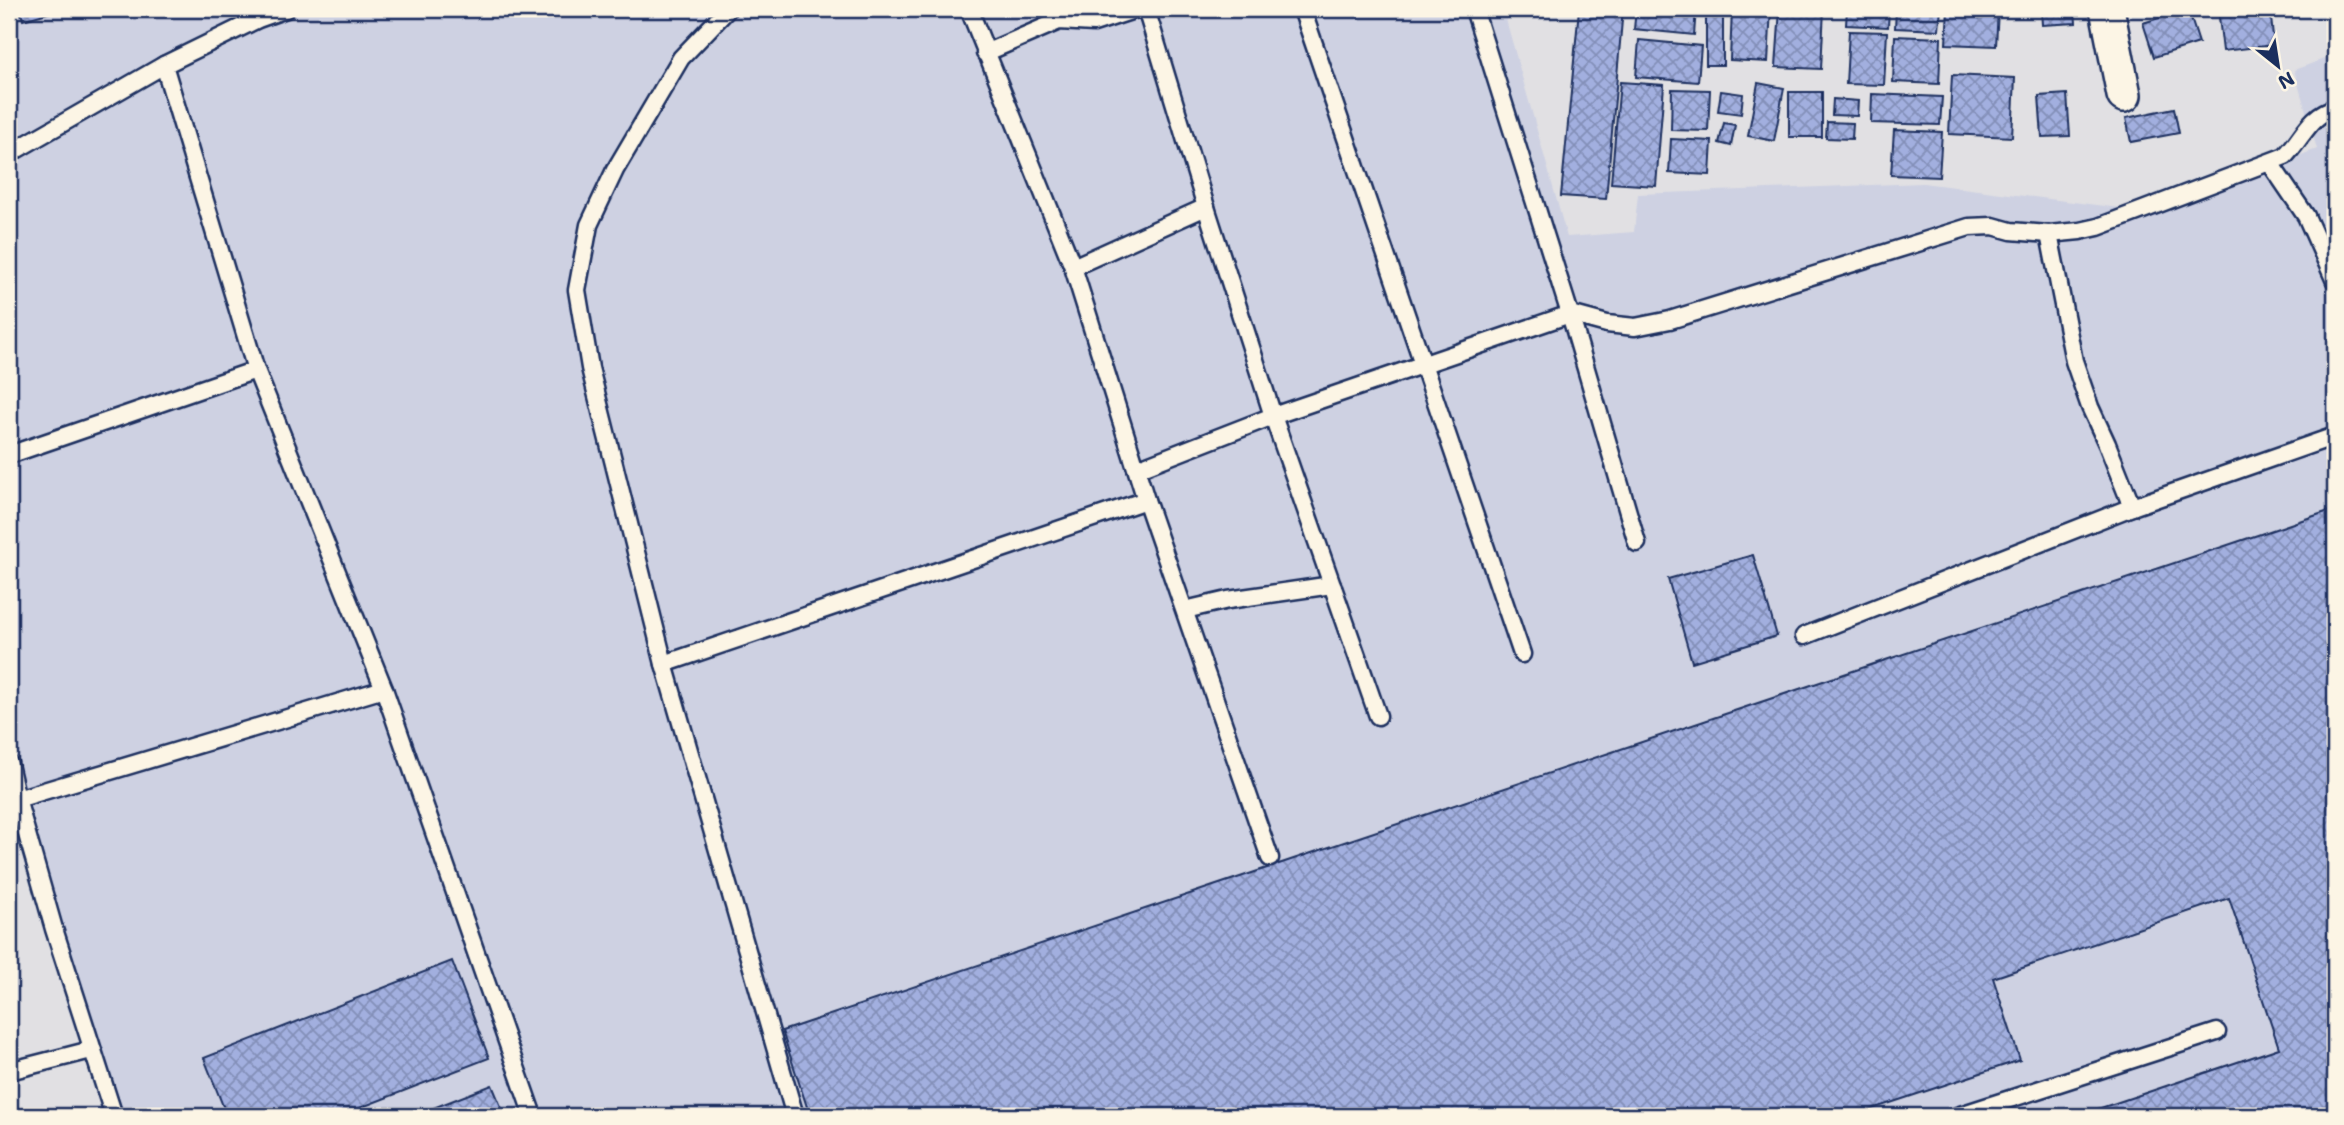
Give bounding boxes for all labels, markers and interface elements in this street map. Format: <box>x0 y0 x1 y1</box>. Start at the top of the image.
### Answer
north arrow <box>2242 32 2312 102</box>
text: N <box>2273 66 2299 95</box>

